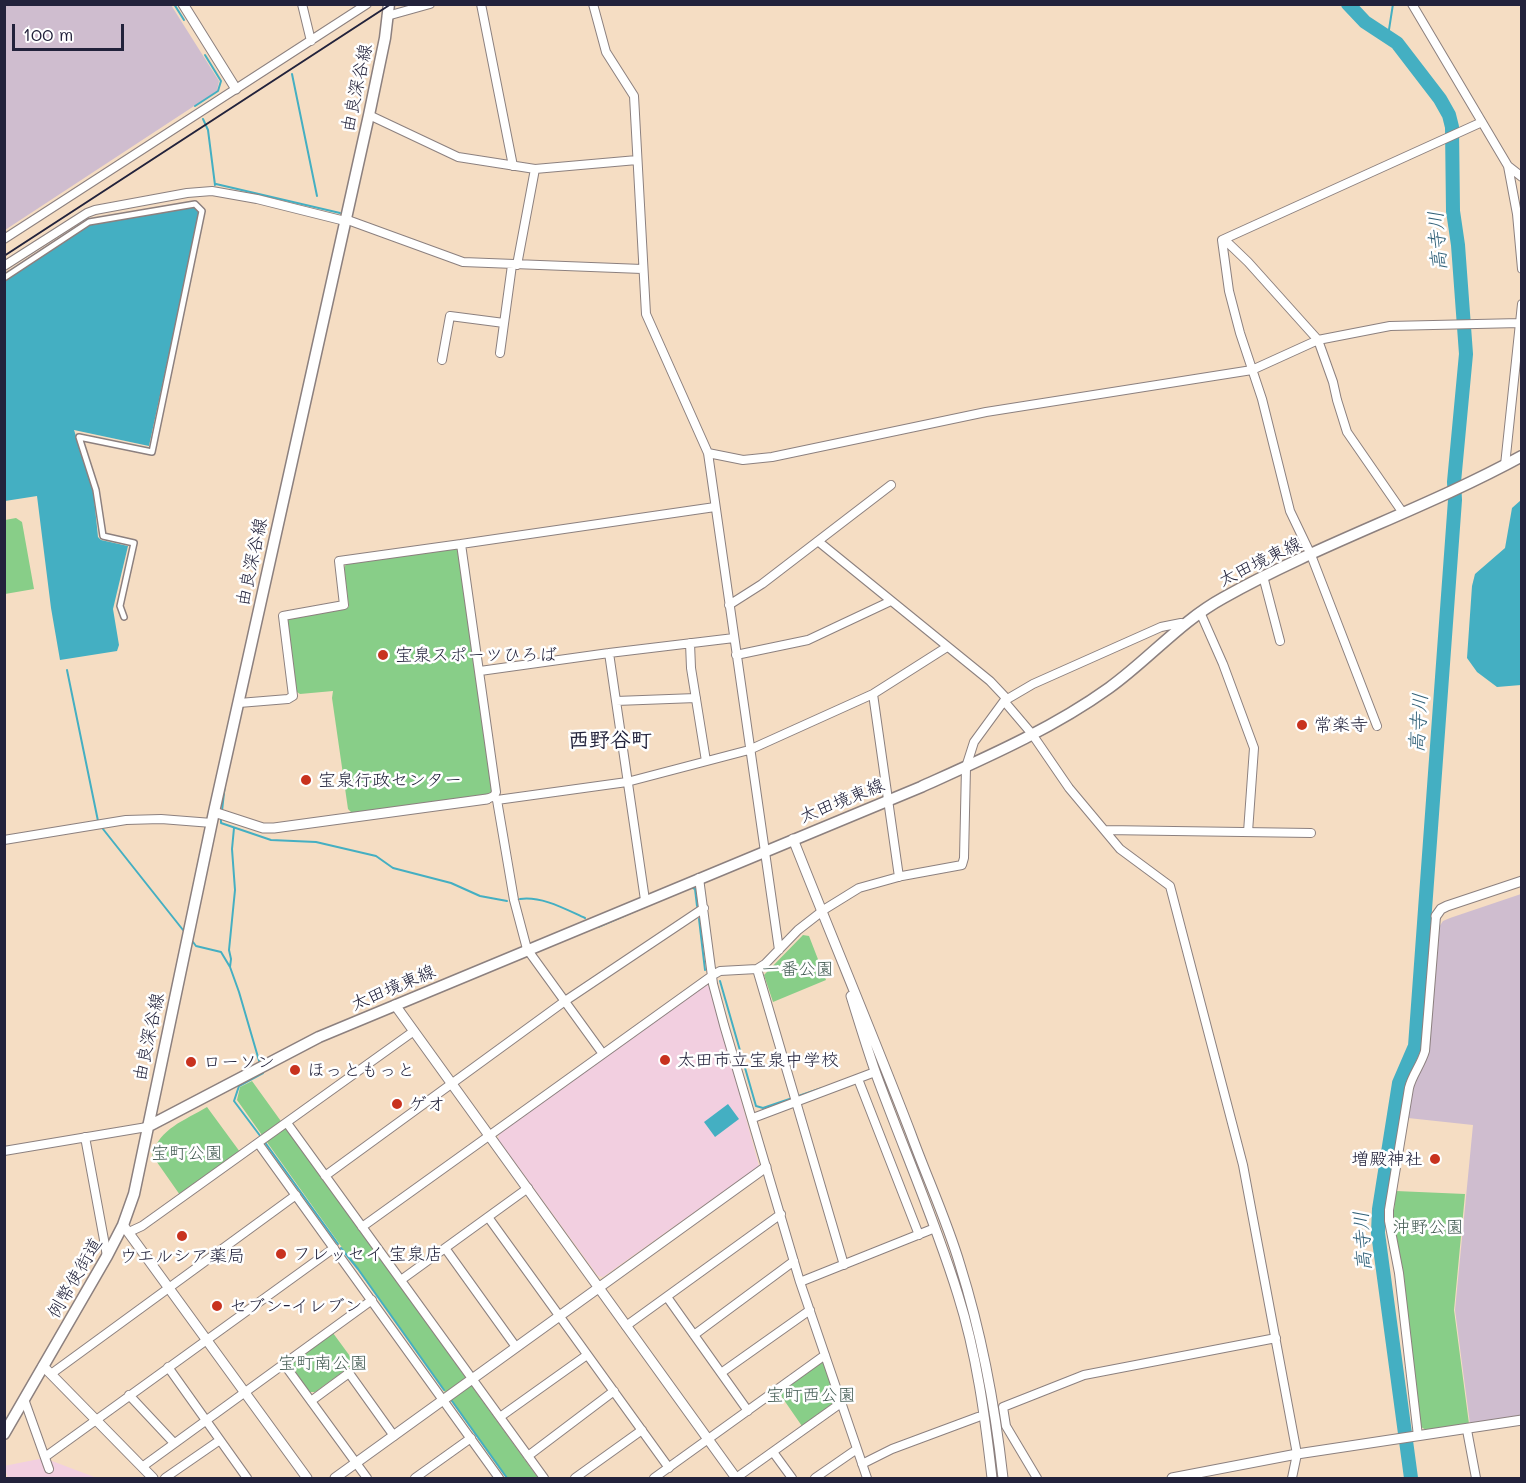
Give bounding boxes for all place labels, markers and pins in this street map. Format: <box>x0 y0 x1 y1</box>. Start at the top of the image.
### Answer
place label: 宝泉スポーツひろば <box>395 644 557 666</box>
marker: 宝泉スポーツひろば <box>376 648 390 662</box>
place label: 常楽寺 <box>1314 714 1368 736</box>
marker: 常楽寺 <box>1295 718 1309 732</box>
place label: 宝泉行政センター <box>318 769 462 791</box>
marker: 宝泉行政センター <box>299 773 313 787</box>
place label: 太田市立宝泉中学校 <box>677 1049 839 1071</box>
place label: ローソン <box>203 1051 275 1073</box>
marker: 太田市立宝泉中学校 <box>658 1053 672 1067</box>
marker: ローソン <box>184 1055 198 1069</box>
place label: ほっともっと <box>307 1059 415 1081</box>
marker: ほっともっと <box>288 1063 302 1077</box>
place label: ゲオ <box>409 1093 445 1115</box>
marker: ゲオ <box>390 1097 404 1111</box>
place label: 増殿神社 <box>1351 1148 1423 1170</box>
marker: 増殿神社 <box>1428 1152 1442 1166</box>
marker: ウエルシア薬局 <box>175 1229 189 1243</box>
place label: フレッセイ 宝泉店 <box>293 1243 443 1265</box>
place label: ウエルシア薬局 <box>119 1245 245 1267</box>
marker: フレッセイ 宝泉店 <box>274 1247 288 1261</box>
place label: セブン-イレブン <box>229 1295 363 1317</box>
marker: セブン-イレブン <box>210 1299 224 1313</box>

